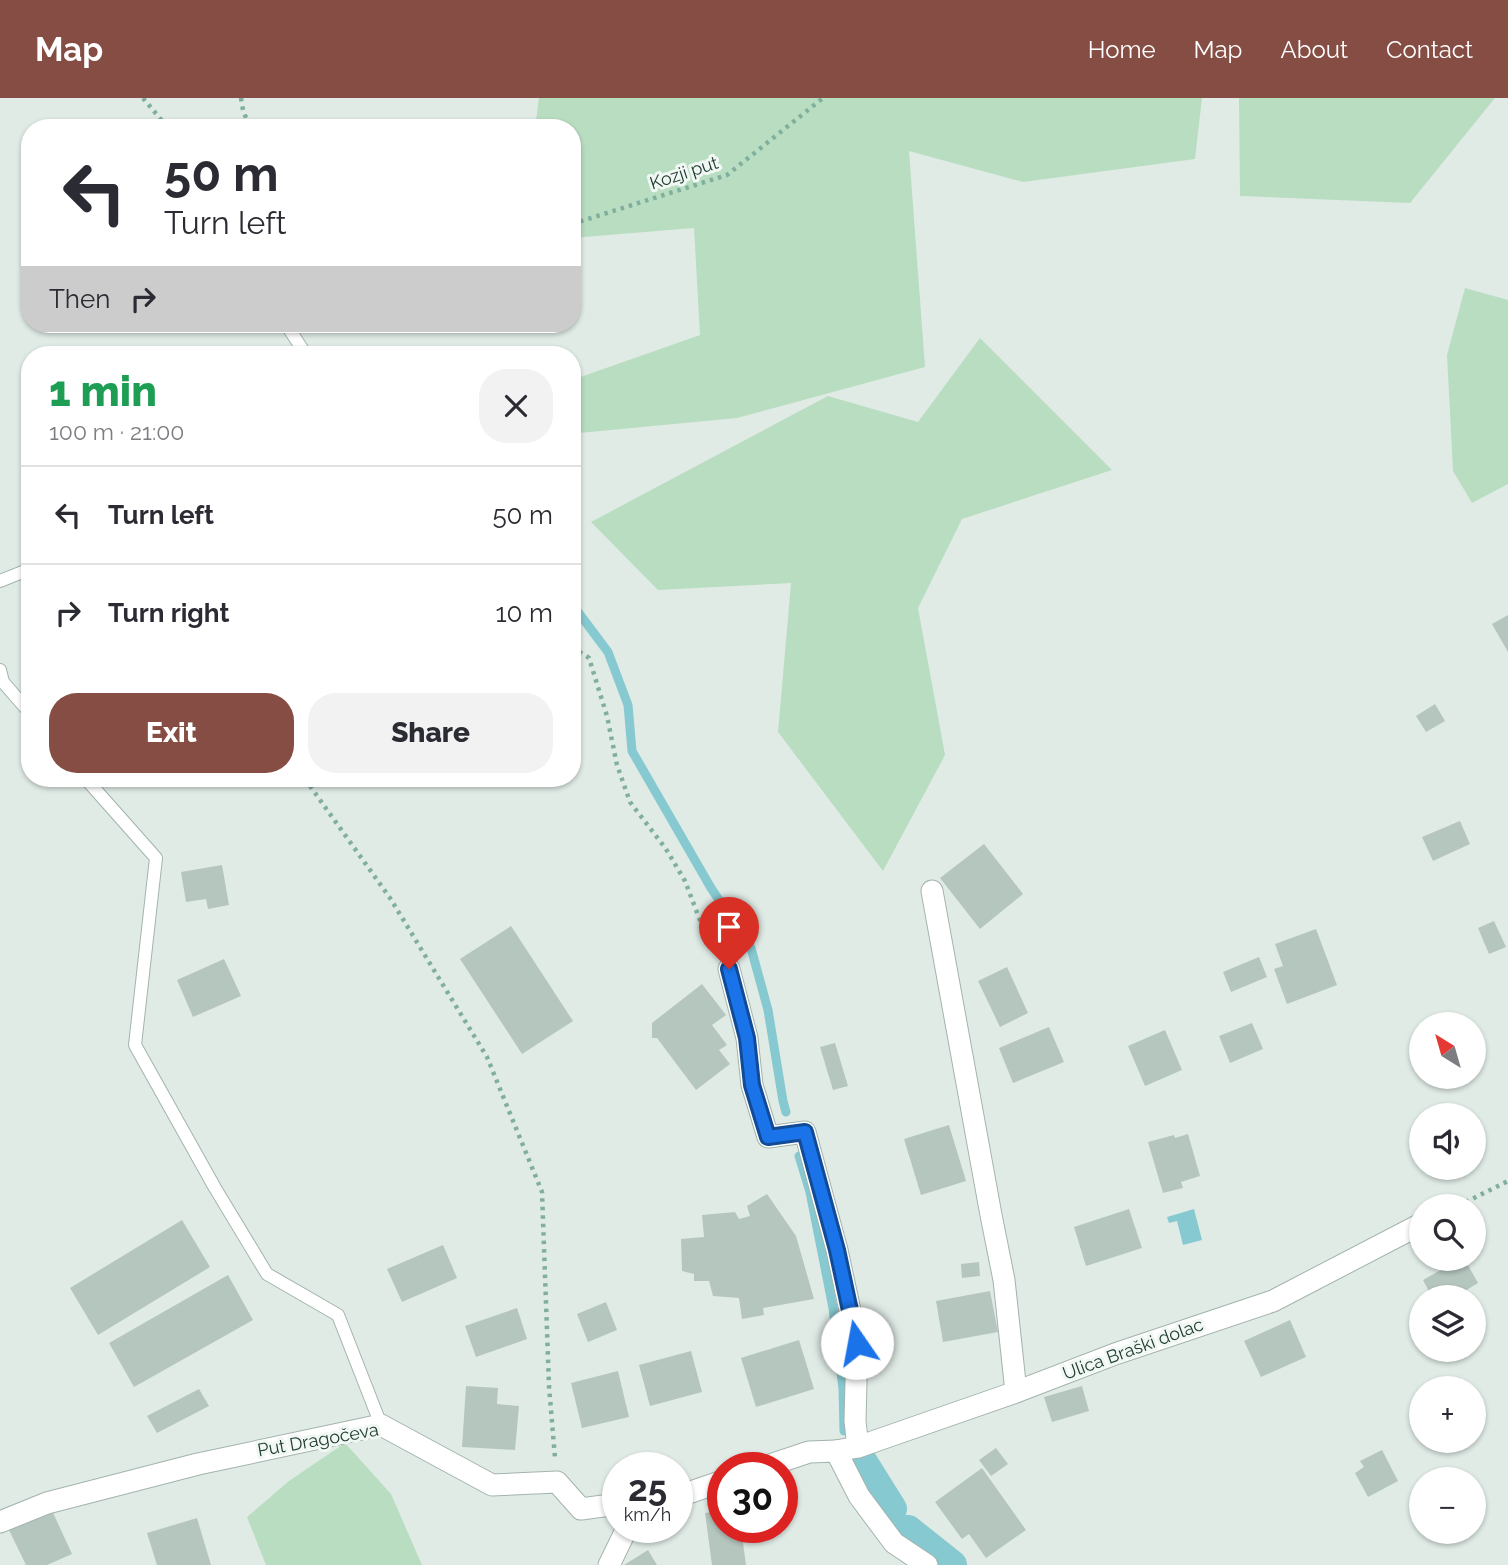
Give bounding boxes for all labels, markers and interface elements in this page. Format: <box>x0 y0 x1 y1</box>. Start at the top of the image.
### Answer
text: Map <box>35 30 103 69</box>
text: Home <box>1088 35 1156 64</box>
text: Map <box>1194 35 1242 64</box>
text: About <box>1280 35 1348 64</box>
text: Contact <box>1386 35 1473 64</box>
text: 50 m <box>164 145 279 202</box>
icon: left <box>49 147 140 238</box>
street label: Kozji put <box>647 152 721 193</box>
text: Turn left <box>164 204 286 241</box>
icon: right <box>124 280 162 318</box>
text: Then <box>49 284 110 314</box>
text: 1 min <box>49 367 157 416</box>
button: close <box>479 369 553 443</box>
text: 100 m · 21:00 <box>49 418 184 445</box>
icon: left <box>49 496 87 534</box>
text: Turn left <box>108 500 214 530</box>
text: 50 m <box>492 500 553 530</box>
icon: right <box>49 594 87 632</box>
text: Turn right <box>108 598 229 628</box>
text: 10 m <box>495 598 553 628</box>
button: Exit <box>49 693 294 773</box>
button: Share <box>308 693 553 773</box>
pin <box>699 897 759 969</box>
icon: arrive <box>710 908 748 946</box>
north arrow <box>1409 1012 1486 1088</box>
map controls <box>1409 1012 1486 1544</box>
button: sound <box>1409 1103 1486 1180</box>
button: search <box>1409 1194 1486 1271</box>
button: layers <box>1409 1285 1486 1362</box>
position arrow <box>820 1306 894 1380</box>
street label: Ulica Braški dolac <box>1060 1313 1206 1384</box>
button: + <box>1409 1376 1486 1453</box>
street label: Put Dragočeva <box>256 1419 380 1460</box>
speed limit sign: 30 <box>707 1452 798 1543</box>
button: − <box>1409 1467 1486 1544</box>
text: 25 <box>628 1468 667 1509</box>
text: km/h <box>624 1504 671 1525</box>

